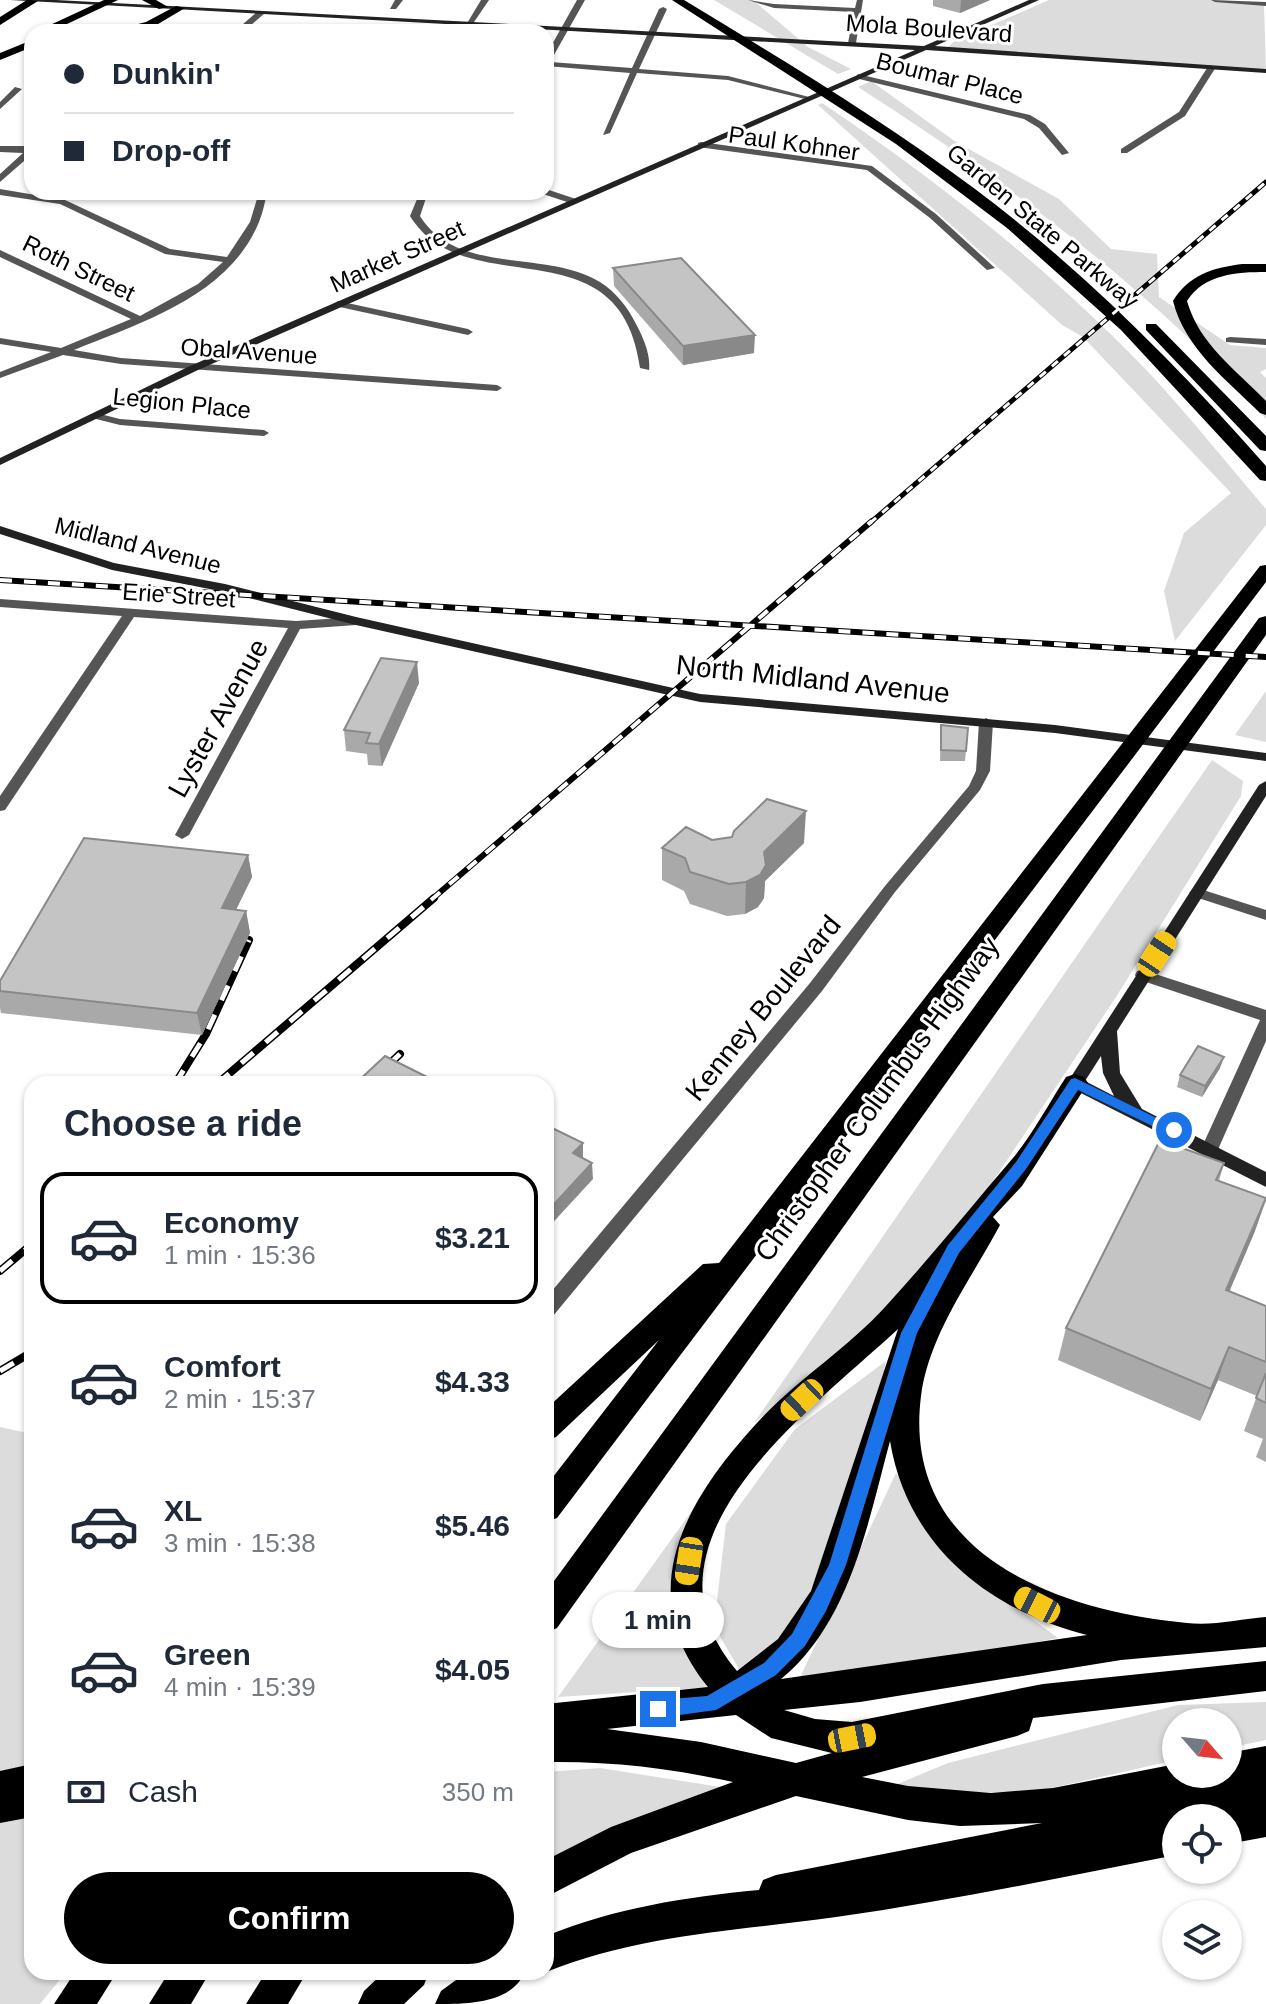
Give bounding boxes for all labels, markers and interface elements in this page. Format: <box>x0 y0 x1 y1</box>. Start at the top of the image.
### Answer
street label: Mola Boulevard <box>845 9 1013 47</box>
street label: Boumar Place <box>874 47 1026 109</box>
text: Dunkin' <box>112 57 221 90</box>
street label: Paul Kohner <box>727 120 861 166</box>
text: Drop-off <box>112 134 230 167</box>
street label: Garden State Parkway <box>942 138 1144 314</box>
street label: Market Street <box>326 214 469 298</box>
street label: Roth Street <box>19 229 140 307</box>
street label: Obal Avenue <box>180 333 318 369</box>
street label: Legion Place <box>112 382 252 424</box>
street label: Midland Avenue <box>52 511 224 579</box>
street label: Erie Street <box>122 578 237 612</box>
street label: Lyster Avenue <box>162 634 274 802</box>
street label: North Midland Avenue <box>675 649 951 709</box>
street label: Kenney Boulevard <box>679 909 847 1107</box>
car <box>1134 927 1180 981</box>
street label: Christopher Columbus Highway <box>749 931 1005 1267</box>
text: Choose a ride <box>64 1103 302 1144</box>
route start <box>1156 1112 1192 1148</box>
icon: car <box>68 1202 140 1274</box>
text: Economy <box>164 1206 299 1239</box>
text: $3.21 <box>435 1221 510 1254</box>
text: 1 min · 15:36 <box>164 1240 316 1270</box>
icon: car <box>68 1346 140 1418</box>
text: Comfort <box>164 1350 281 1383</box>
text: $4.33 <box>435 1365 510 1398</box>
car <box>776 1375 828 1425</box>
text: 2 min · 15:37 <box>164 1384 316 1414</box>
icon: car <box>68 1490 140 1562</box>
text: XL <box>164 1494 202 1527</box>
text: $5.46 <box>435 1509 510 1542</box>
text: 3 min · 15:38 <box>164 1528 316 1558</box>
car <box>673 1535 705 1587</box>
car <box>1010 1583 1064 1627</box>
callout: 1 min <box>592 1593 724 1649</box>
text: 1 min <box>624 1605 692 1635</box>
icon: car <box>68 1634 140 1706</box>
text: Green <box>164 1638 251 1671</box>
text: $4.05 <box>435 1653 510 1686</box>
text: 4 min · 15:39 <box>164 1672 316 1702</box>
route end <box>640 1691 676 1727</box>
north arrow <box>1162 1708 1242 1788</box>
map controls <box>1162 1708 1242 1980</box>
car <box>826 1722 878 1754</box>
icon: cash <box>64 1770 108 1814</box>
text: Cash <box>128 1775 198 1808</box>
text: 350 m <box>442 1777 514 1807</box>
button: locate <box>1162 1804 1242 1884</box>
button: Confirm <box>64 1872 514 1964</box>
button: layers <box>1162 1900 1242 1980</box>

